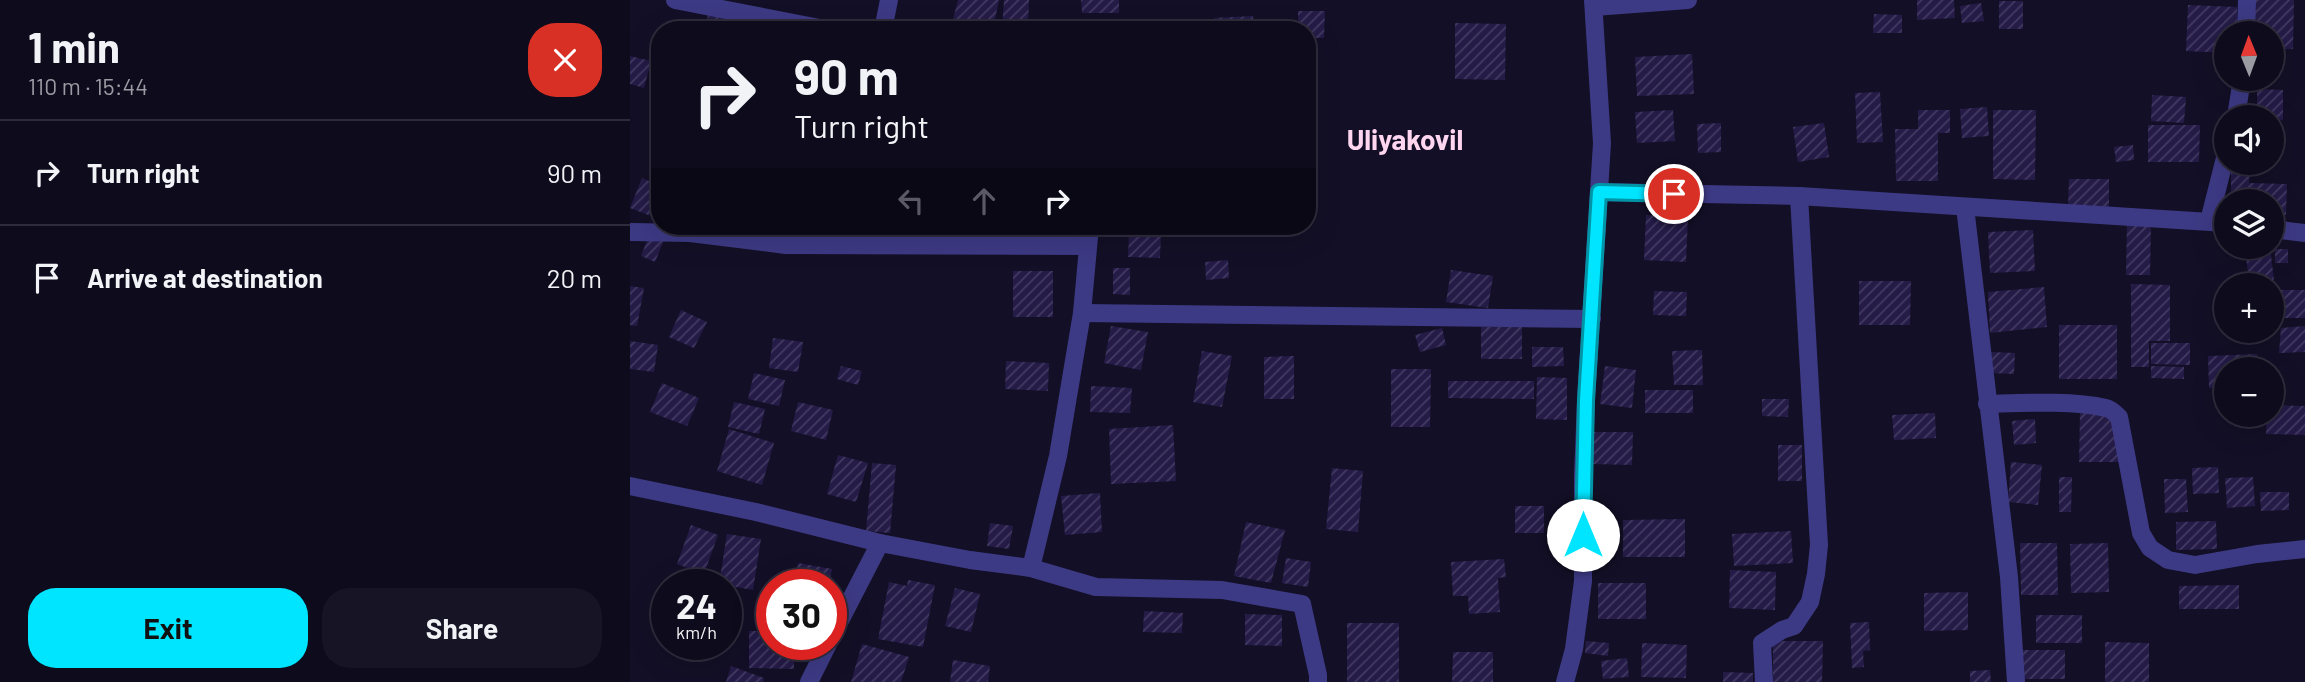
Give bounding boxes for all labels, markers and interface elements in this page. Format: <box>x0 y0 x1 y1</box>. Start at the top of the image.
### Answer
text: 1 min <box>28 21 120 71</box>
north arrow <box>2214 21 2284 91</box>
map controls <box>2214 21 2284 427</box>
button: close <box>528 23 602 97</box>
text: 90 m <box>794 46 899 105</box>
icon: right <box>679 49 770 140</box>
text: 110 m · 15:44 <box>28 72 148 100</box>
button: sound <box>2214 105 2284 175</box>
text: Turn right <box>794 106 929 144</box>
district label: Uliyakovil <box>1347 122 1463 156</box>
icon: right <box>28 154 66 192</box>
text: Turn right <box>87 157 200 188</box>
text: 90 m <box>547 157 602 188</box>
pin <box>1644 164 1704 224</box>
icon: arrive <box>1655 175 1693 213</box>
icon: left <box>892 182 930 220</box>
icon: ahead <box>965 182 1003 220</box>
icon: right <box>1038 182 1076 220</box>
button: layers <box>2214 189 2284 259</box>
icon: arrive <box>28 259 66 297</box>
text: Arrive at destination <box>87 262 323 293</box>
text: 20 m <box>547 262 602 293</box>
button: + <box>2214 273 2284 343</box>
button: − <box>2214 357 2284 427</box>
position arrow <box>1546 498 1620 572</box>
speed limit sign: 30 <box>756 569 847 660</box>
text: 24 <box>676 584 717 626</box>
button: Exit <box>28 588 308 668</box>
button: Share <box>322 588 602 668</box>
text: km/h <box>676 621 717 643</box>

